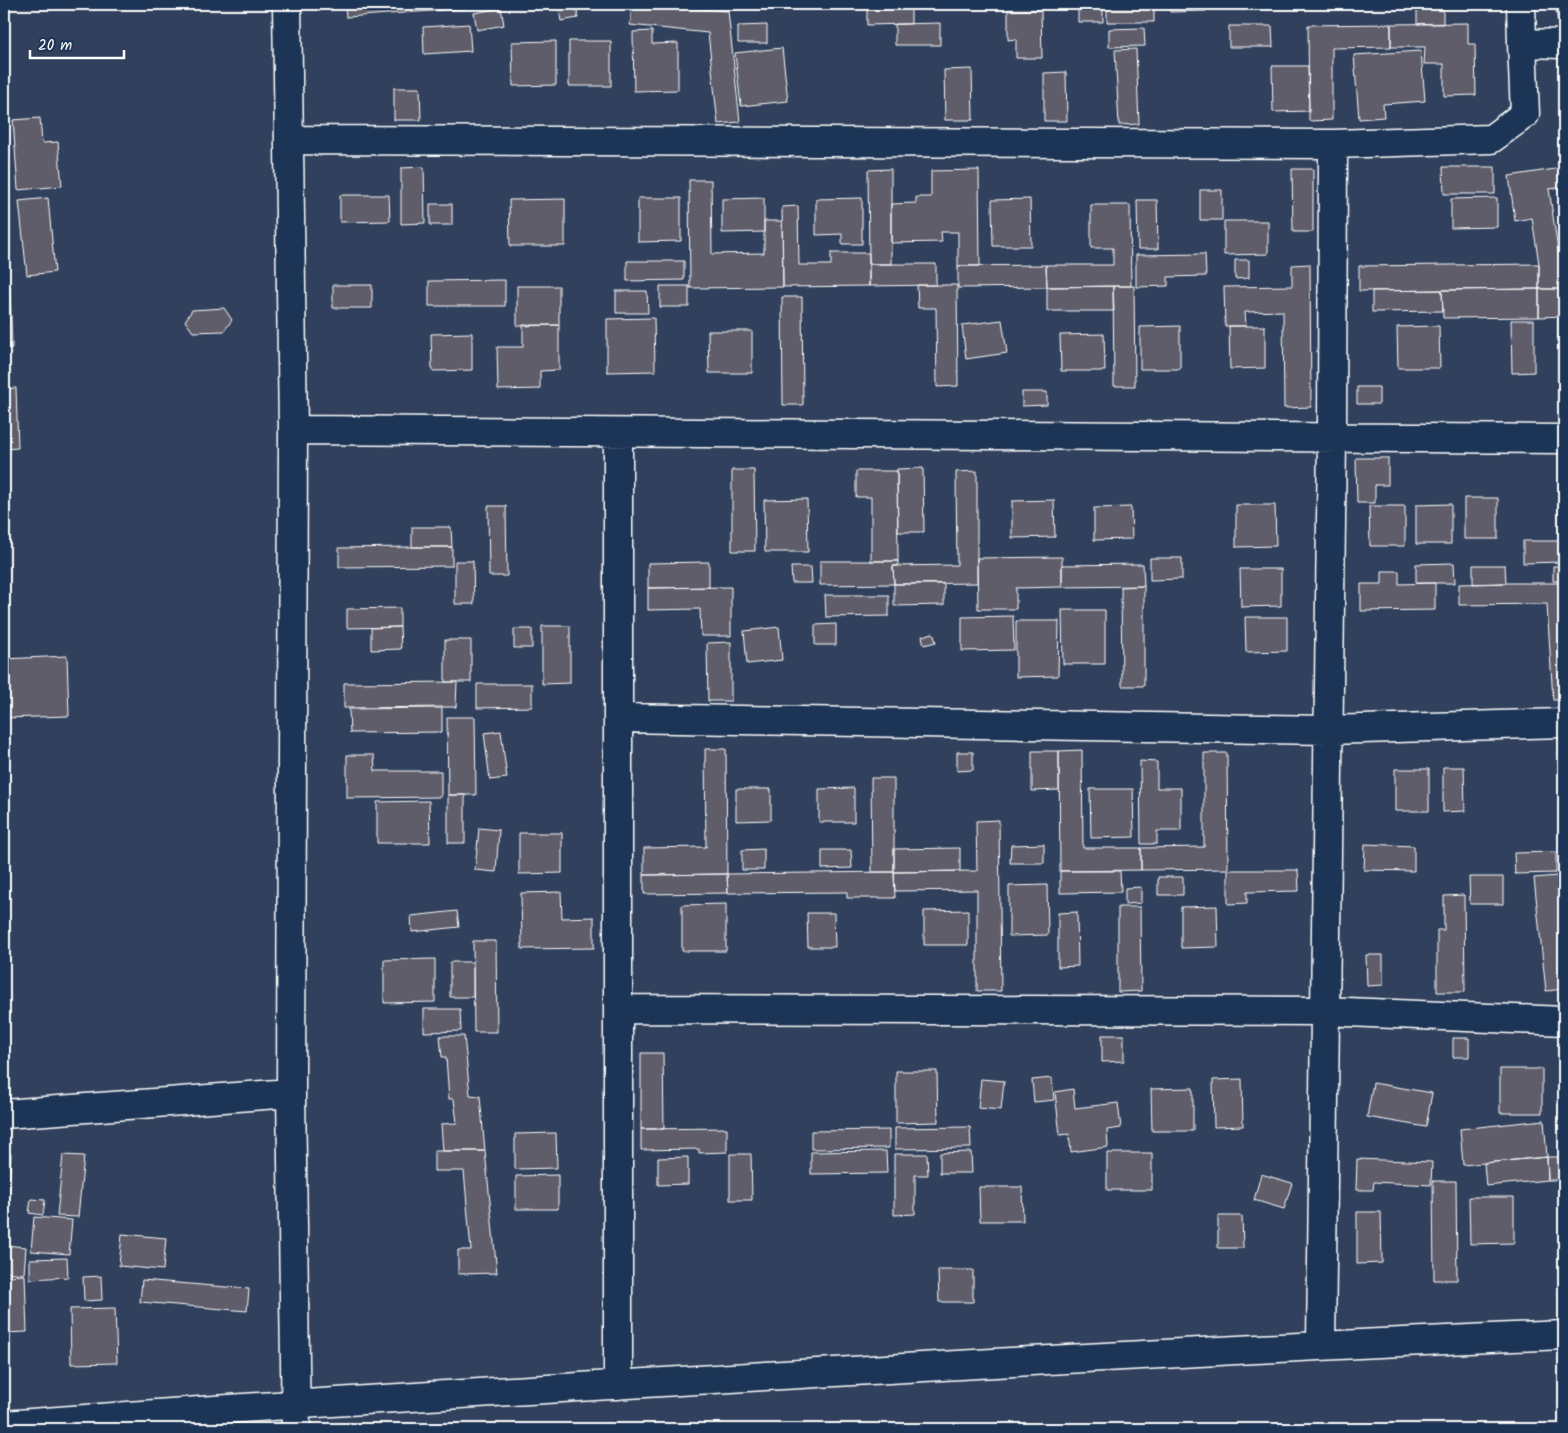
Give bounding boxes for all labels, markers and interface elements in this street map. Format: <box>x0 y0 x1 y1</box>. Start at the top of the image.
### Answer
scale bar <box>30 28 124 60</box>
text: 20 m <box>38 34 72 58</box>

